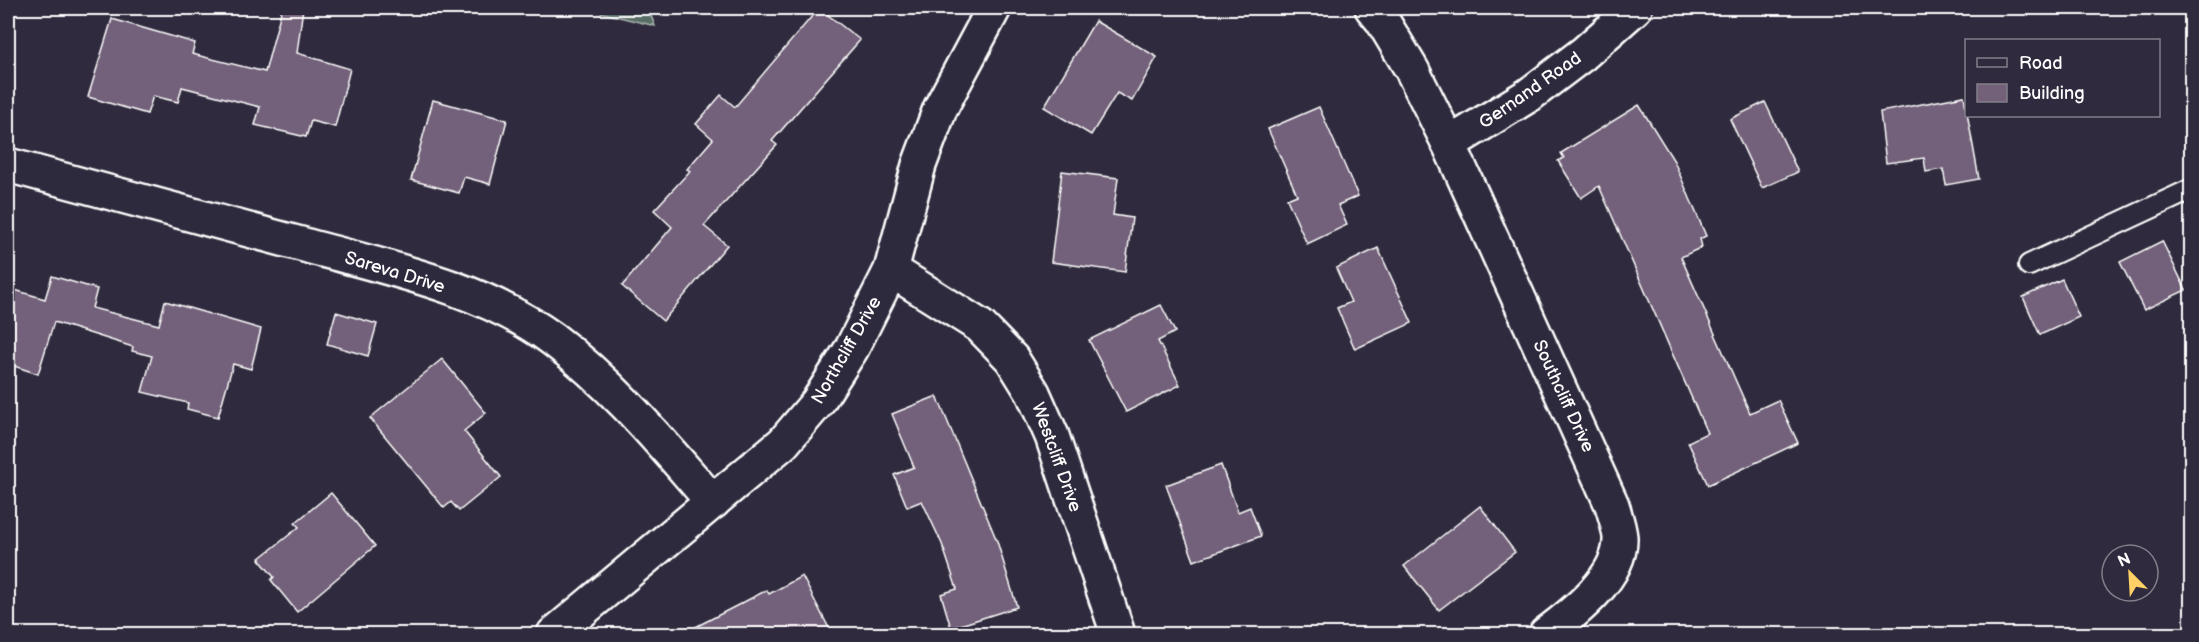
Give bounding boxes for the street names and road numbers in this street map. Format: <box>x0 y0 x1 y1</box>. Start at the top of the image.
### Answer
street label: Gernand Road <box>1475 47 1585 133</box>
street label: Sareva Drive <box>342 247 448 298</box>
street label: Northcliff Drive <box>807 292 886 408</box>
street label: Southcliff Drive <box>1528 337 1599 456</box>
street label: Westcliff Drive <box>1027 400 1086 515</box>

